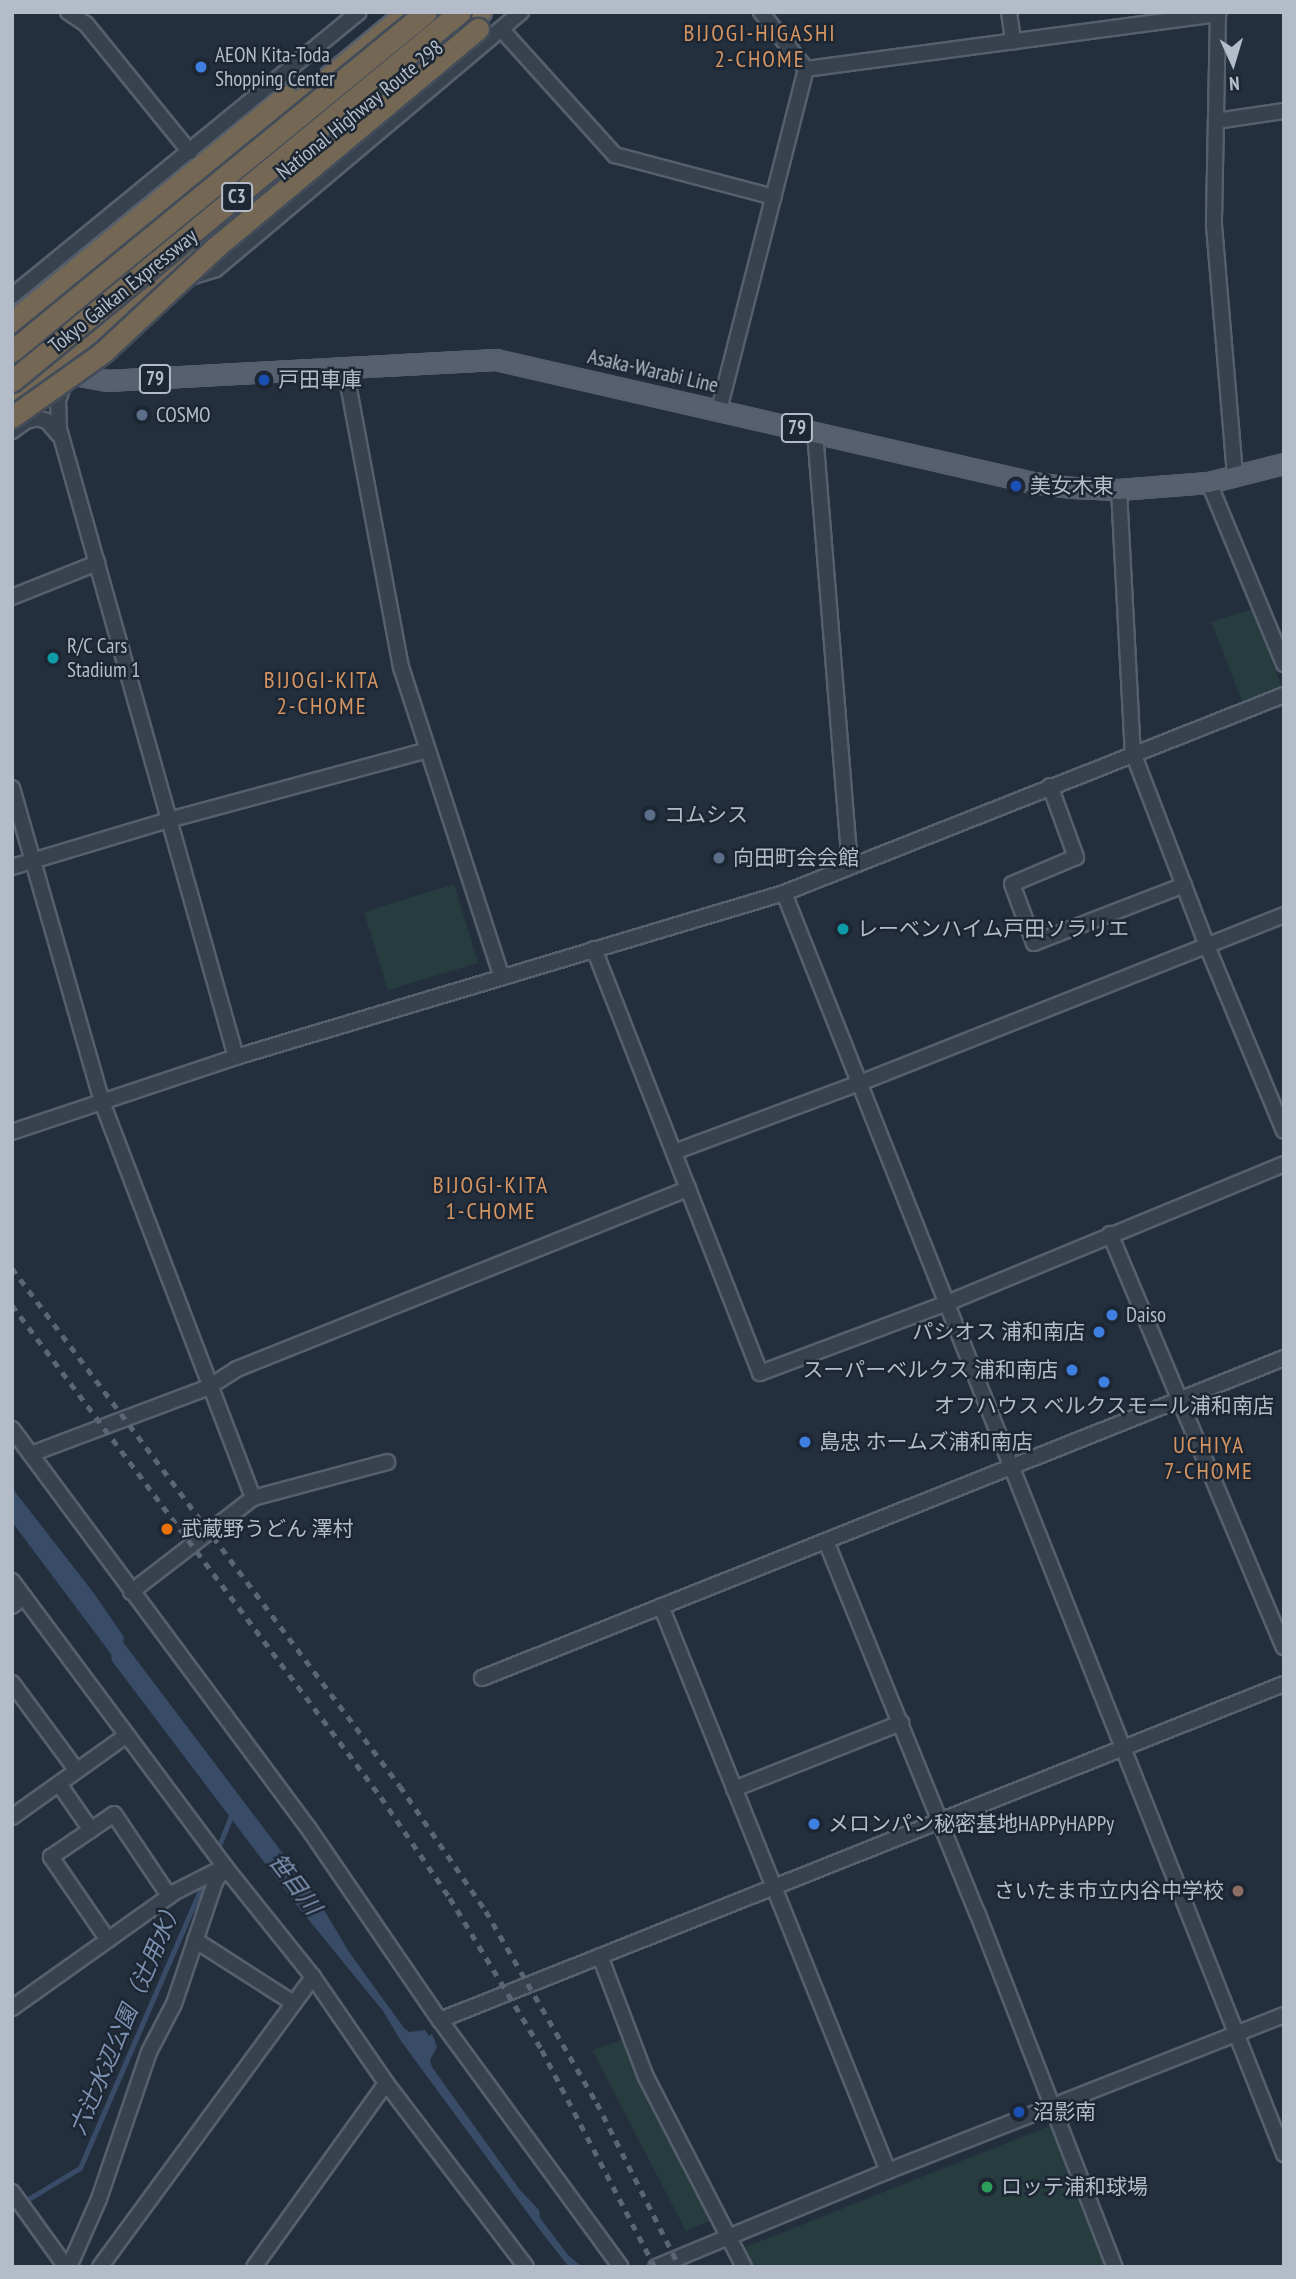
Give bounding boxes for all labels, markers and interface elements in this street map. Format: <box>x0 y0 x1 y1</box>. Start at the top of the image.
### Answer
district label: BIJOGI-HIGASHI 2-CHOME <box>685 19 835 73</box>
north arrow <box>1198 28 1268 98</box>
street label: National Highway Route 298 <box>271 35 449 185</box>
place label: AEON Kita-Toda Shopping Center <box>215 42 335 92</box>
marker: AEON Kita-Toda Shopping Center <box>193 59 209 75</box>
text: N <box>1229 72 1240 96</box>
road number: C3 <box>219 182 254 212</box>
street label: Tokyo Gaikan Expressway <box>44 223 202 359</box>
street label: Asaka-Warabi Line <box>585 344 721 398</box>
road number: 79 <box>138 364 172 394</box>
place label: 戸田車庫 <box>278 367 362 393</box>
marker: 戸田車庫 <box>256 372 272 388</box>
place label: COSMO <box>156 402 211 428</box>
marker: COSMO <box>134 407 150 423</box>
road number: 79 <box>780 412 814 444</box>
place label: 美女木東 <box>1030 473 1114 499</box>
marker: 美女木東 <box>1008 478 1024 494</box>
place label: R/C Cars Stadium 1 <box>67 633 140 683</box>
marker: R/C Cars Stadium 1 <box>45 650 61 666</box>
district label: BIJOGI-KITA 2-CHOME <box>265 666 379 720</box>
place label: コムシス <box>664 802 748 828</box>
marker: コムシス <box>642 807 658 823</box>
place label: 向田町会会館 <box>733 845 859 871</box>
marker: 向田町会会館 <box>711 850 727 866</box>
place label: レーベンハイム戸田ソラリエ <box>857 916 1130 942</box>
marker: レーベンハイム戸田ソラリエ <box>835 921 851 937</box>
district label: BIJOGI-KITA 1-CHOME <box>434 1171 548 1225</box>
place label: Daiso <box>1126 1302 1166 1328</box>
marker: Daiso <box>1104 1307 1120 1323</box>
place label: パシオス 浦和南店 <box>913 1319 1085 1345</box>
marker: パシオス 浦和南店 <box>1091 1324 1107 1340</box>
place label: スーパーベルクス 浦和南店 <box>802 1357 1058 1383</box>
marker: スーパーベルクス 浦和南店 <box>1064 1362 1080 1378</box>
marker: オフハウス ベルクスモール浦和南店 <box>1096 1374 1112 1390</box>
place label: オフハウス ベルクスモール浦和南店 <box>934 1393 1274 1419</box>
place label: 島忠 ホームズ浦和南店 <box>819 1429 1033 1455</box>
district label: UCHIYA 7-CHOME <box>1165 1431 1253 1485</box>
marker: 島忠 ホームズ浦和南店 <box>797 1434 813 1450</box>
place label: 武蔵野うどん 澤村 <box>181 1516 353 1542</box>
marker: 武蔵野うどん 澤村 <box>159 1521 175 1537</box>
place label: メロンパン秘密基地HAPPyHAPPy <box>828 1811 1113 1837</box>
marker: メロンパン秘密基地HAPPyHAPPy <box>806 1816 822 1832</box>
water label: 笹目川 <box>263 1848 327 1920</box>
place label: さいたま市立内谷中学校 <box>993 1878 1224 1904</box>
marker: さいたま市立内谷中学校 <box>1230 1883 1246 1899</box>
water label: 六辻水辺公園（辻用水） <box>64 1895 188 2139</box>
place label: 沼影南 <box>1033 2099 1096 2125</box>
marker: 沼影南 <box>1011 2104 1027 2120</box>
place label: ロッテ浦和球場 <box>1001 2174 1148 2200</box>
marker: ロッテ浦和球場 <box>979 2179 995 2195</box>

